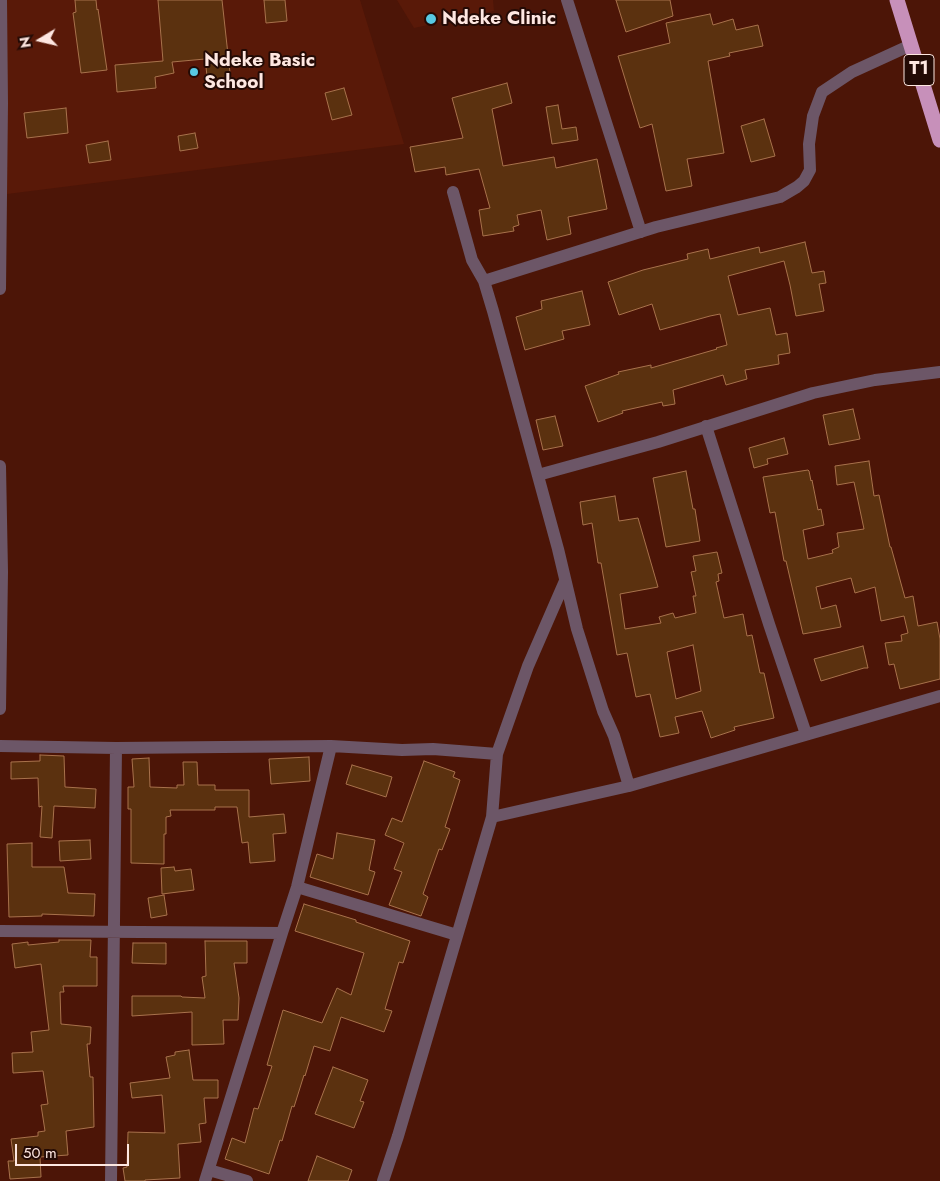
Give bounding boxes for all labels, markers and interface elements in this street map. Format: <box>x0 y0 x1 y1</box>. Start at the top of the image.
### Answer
place label: Ndeke Clinic <box>442 8 556 30</box>
marker: Ndeke Clinic <box>424 12 438 26</box>
north arrow <box>15 15 65 65</box>
text: N <box>14 35 36 49</box>
place label: Ndeke Basic School <box>204 50 315 94</box>
road number: T1 <box>904 54 934 86</box>
marker: Ndeke Basic School <box>188 66 200 78</box>
scale bar <box>18 1134 131 1166</box>
text: 50 m <box>23 1142 57 1164</box>

